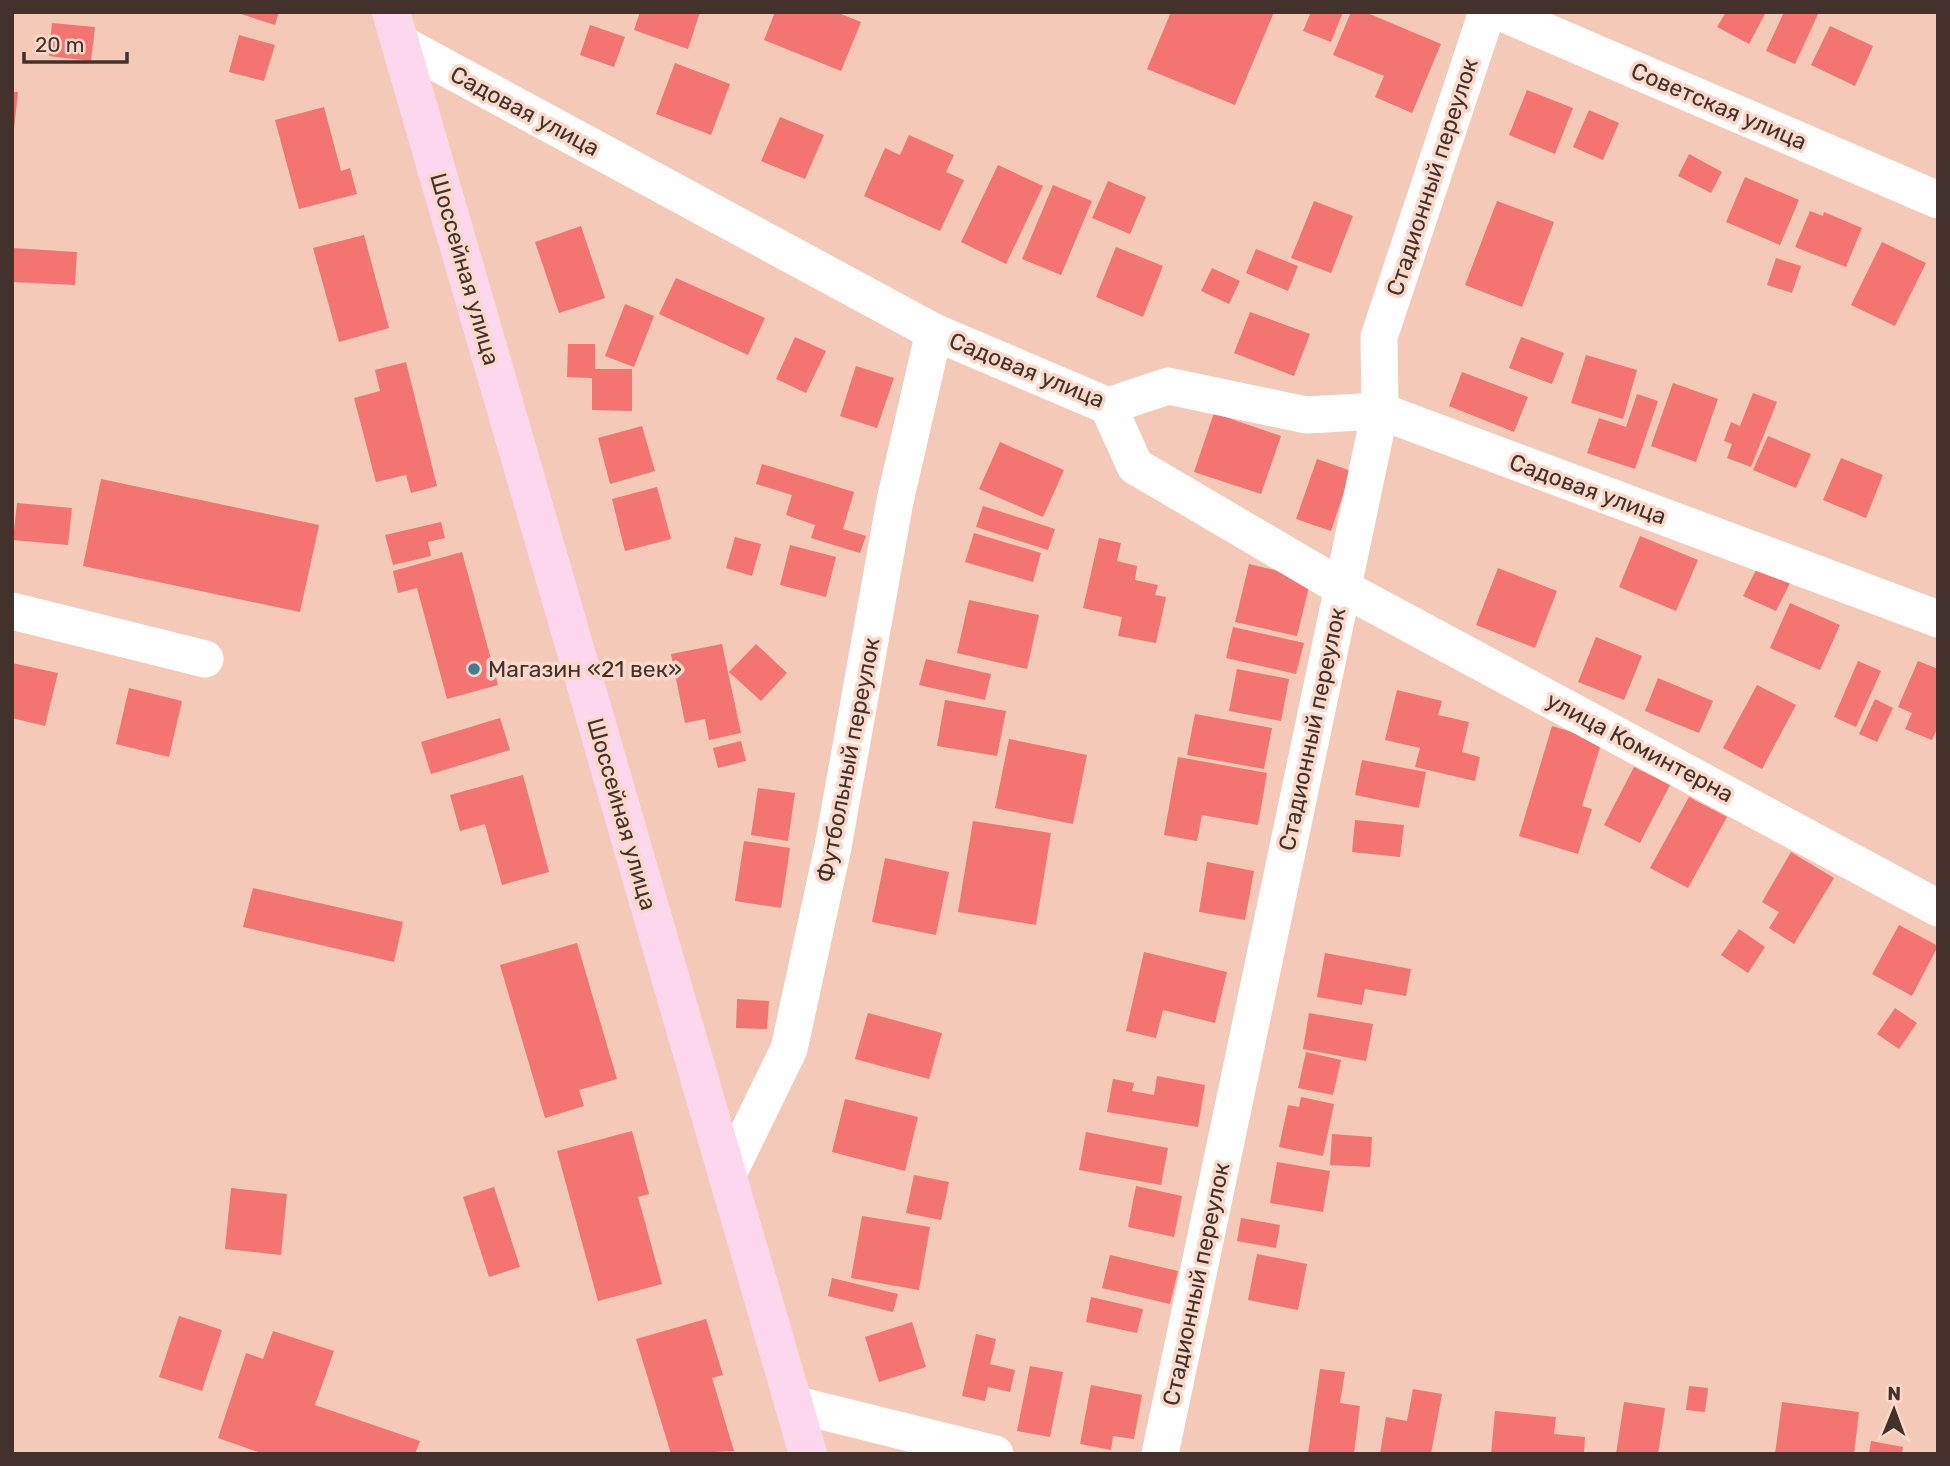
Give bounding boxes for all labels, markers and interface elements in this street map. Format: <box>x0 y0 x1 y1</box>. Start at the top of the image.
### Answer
scale bar <box>24 21 128 65</box>
text: 20 m <box>35 32 84 57</box>
street label: Стадионный переулок <box>1380 55 1484 299</box>
street label: Советская улица <box>1627 56 1811 156</box>
street label: Садовая улица <box>446 60 604 162</box>
street label: Шоссейная улица <box>424 170 506 368</box>
street label: Садовая улица <box>945 326 1109 414</box>
street label: Садовая улица <box>1506 448 1670 530</box>
street label: Стадионный переулок <box>1273 605 1351 853</box>
street label: Футбольный переулок <box>811 635 885 885</box>
place label: Магазин «21 век» <box>488 655 682 683</box>
marker: Магазин «21 век» <box>466 661 482 677</box>
street label: улица Коминтерна <box>1542 686 1738 808</box>
street label: Шоссейная улица <box>581 715 663 913</box>
street label: Стадионный переулок <box>1157 1160 1235 1408</box>
north arrow <box>1859 1375 1929 1445</box>
text: N <box>1887 1382 1901 1405</box>

